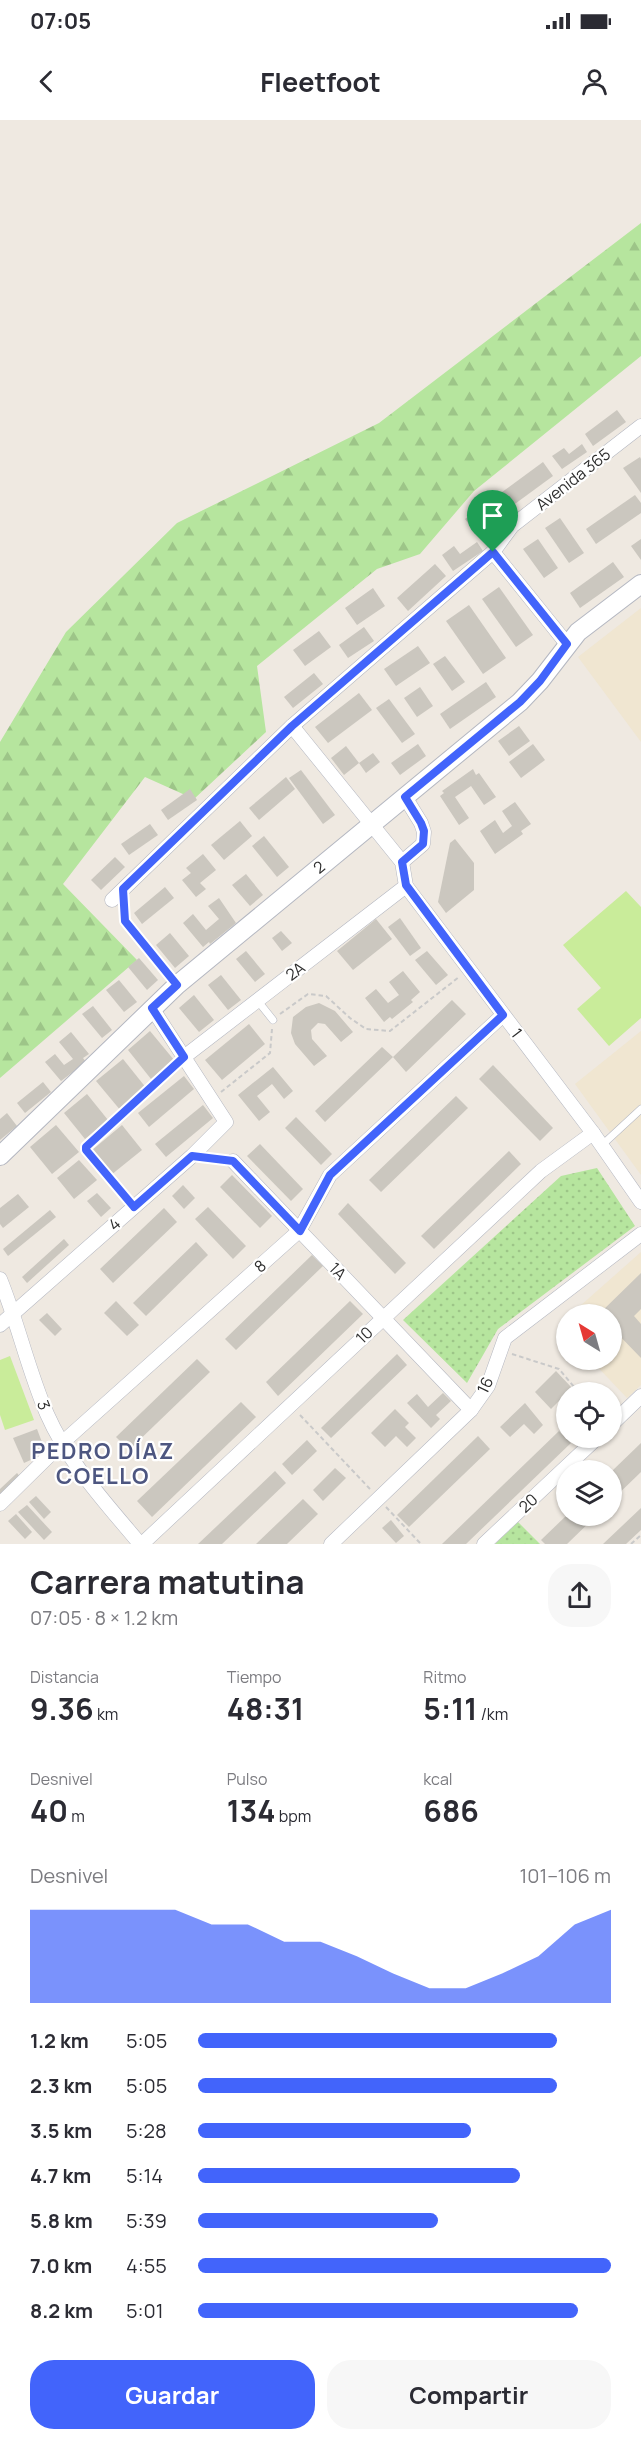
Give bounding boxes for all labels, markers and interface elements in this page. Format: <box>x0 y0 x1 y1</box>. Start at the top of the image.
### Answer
text: 07:05 <box>30 6 91 36</box>
text: Fleetfoot <box>260 63 381 100</box>
icon: back <box>30 65 63 98</box>
icon: person <box>578 65 611 98</box>
street label: Avenida 365 <box>531 443 615 515</box>
pin <box>467 490 518 552</box>
icon: arrive <box>476 499 509 532</box>
street label: 2 <box>308 856 330 878</box>
street label: 2A <box>281 957 309 985</box>
street label: 1 <box>506 1024 528 1042</box>
street label: 4 <box>103 1213 125 1235</box>
street label: 8 <box>249 1255 271 1277</box>
street label: 1A <box>324 1257 352 1285</box>
north arrow <box>556 1304 622 1370</box>
map controls <box>556 1304 622 1526</box>
street label: 10 <box>351 1322 377 1348</box>
street label: 16 <box>472 1373 498 1397</box>
button: locate <box>556 1382 622 1448</box>
street label: 3 <box>32 1397 56 1413</box>
district label: PEDRO DÍAZ COELLO <box>31 1436 175 1491</box>
button: layers <box>556 1460 622 1526</box>
street label: 20 <box>514 1489 542 1517</box>
text: Carrera matutina <box>30 1559 304 1604</box>
button: share <box>548 1564 611 1627</box>
text: 07:05 · 8 × 1.2 km <box>30 1604 178 1631</box>
text: Distancia <box>30 1666 99 1688</box>
text: Tiempo <box>227 1666 282 1688</box>
text: Ritmo <box>423 1666 467 1688</box>
text: 9.36 <box>30 1688 94 1729</box>
text: 48:31 <box>227 1688 304 1729</box>
text: 5:11 <box>423 1688 477 1729</box>
text: km <box>94 1703 118 1725</box>
text: /km <box>477 1703 508 1725</box>
text: Desnivel <box>30 1768 93 1790</box>
text: Pulso <box>227 1768 267 1790</box>
text: kcal <box>423 1768 453 1790</box>
text: 40 <box>30 1790 68 1831</box>
text: 134 <box>227 1790 276 1831</box>
text: 686 <box>423 1790 479 1831</box>
text: m <box>68 1805 85 1827</box>
text: bpm <box>276 1805 311 1827</box>
text: Desnivel <box>30 1862 108 1889</box>
text: 101–106 m <box>519 1862 611 1889</box>
text: 1.2 km <box>30 2027 89 2054</box>
text: 5:05 <box>126 2027 167 2054</box>
text: 2.3 km <box>30 2072 92 2099</box>
text: 5:05 <box>126 2072 167 2099</box>
text: 3.5 km <box>30 2117 92 2144</box>
text: 5:28 <box>126 2117 167 2144</box>
text: 4.7 km <box>30 2162 91 2189</box>
text: 5:14 <box>126 2162 163 2189</box>
text: 5.8 km <box>30 2207 93 2234</box>
text: 5:39 <box>126 2207 167 2234</box>
text: 7.0 km <box>30 2252 92 2279</box>
text: 4:55 <box>126 2252 167 2279</box>
text: 8.2 km <box>30 2297 93 2324</box>
text: 5:01 <box>126 2297 164 2324</box>
button: Guardar <box>30 2360 315 2429</box>
button: Compartir <box>327 2360 611 2429</box>

